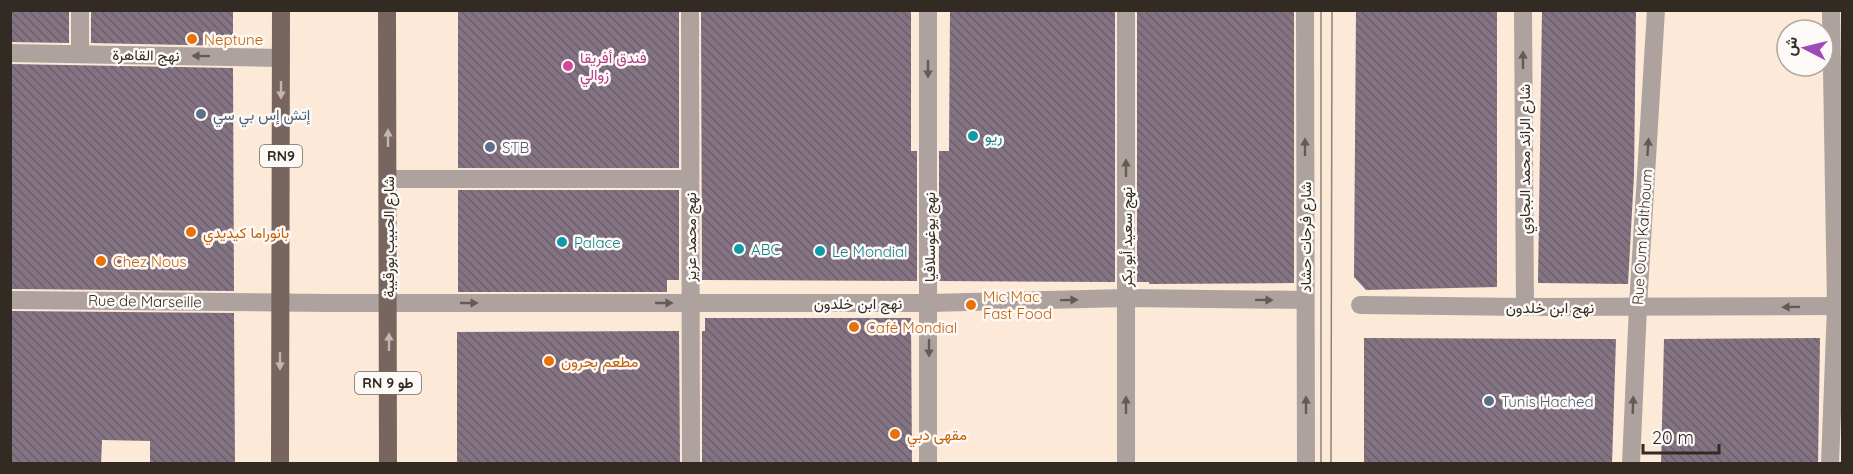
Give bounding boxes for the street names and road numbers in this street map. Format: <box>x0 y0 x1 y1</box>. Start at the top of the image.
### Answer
street label: نهج القاهرة <box>112 45 180 67</box>
street label: شارع الرائد محمد البجاوي <box>1515 84 1538 234</box>
road number: RN9 <box>260 145 302 167</box>
street label: Rue Oum Kalthoum <box>1628 168 1656 306</box>
street label: شارع الحبيب بورقيبة <box>379 176 400 298</box>
street label: شارع فرحات حشاد <box>1296 181 1317 292</box>
street label: نهج سعيد أبو بكر <box>1117 187 1138 288</box>
street label: نهج محمد عزيز <box>681 192 702 283</box>
street label: نهج يوغوسلافيا <box>920 192 941 282</box>
street label: Rue de Marseille <box>88 291 202 311</box>
street label: نهج ابن خلدون <box>814 294 902 315</box>
street label: نهج ابن خلدون <box>1506 298 1594 319</box>
road number: RN 9 طو <box>355 372 421 394</box>

